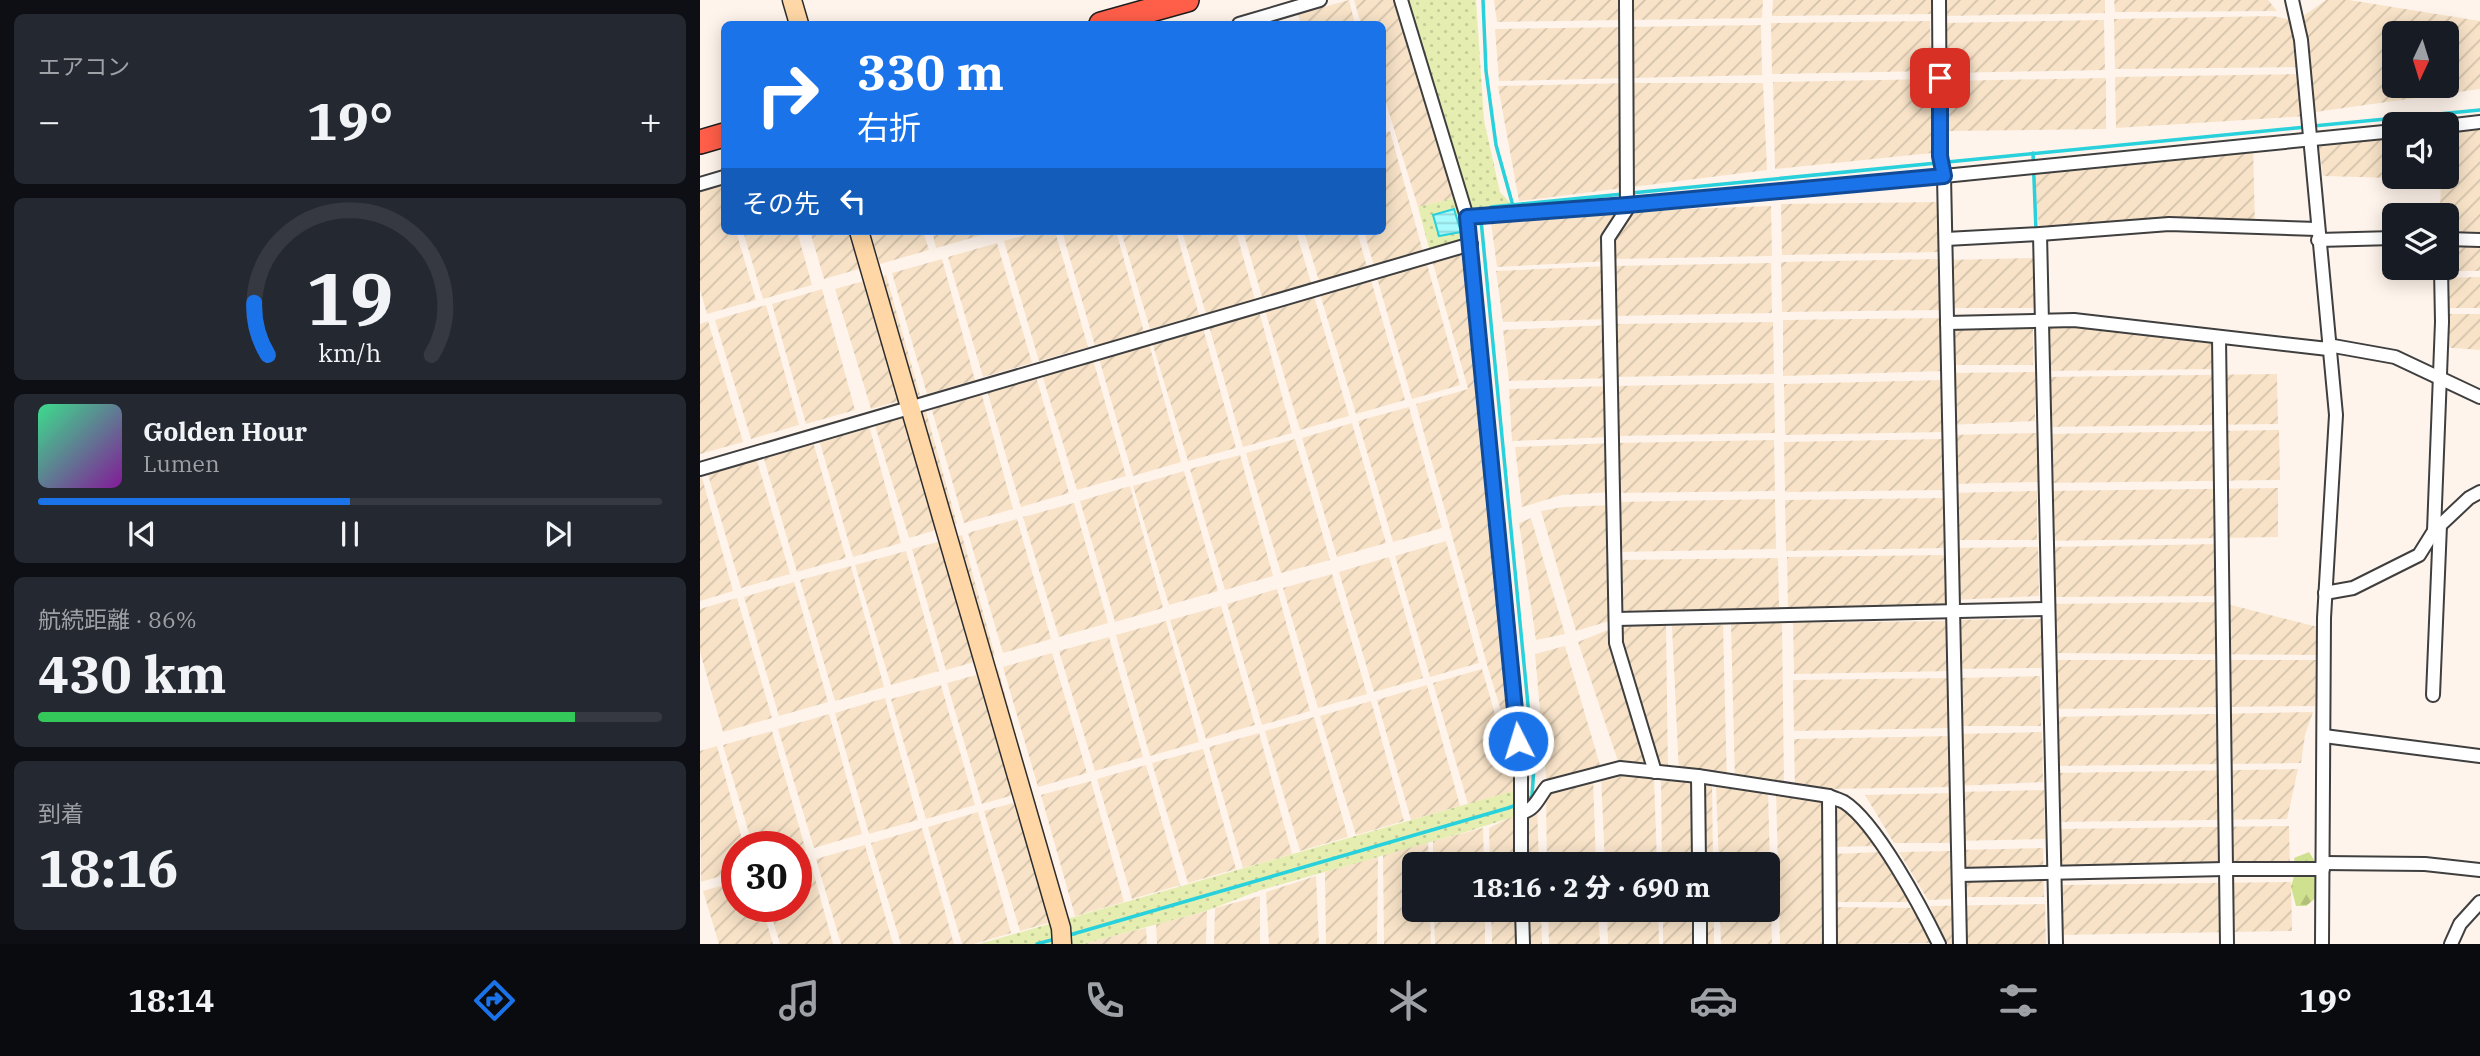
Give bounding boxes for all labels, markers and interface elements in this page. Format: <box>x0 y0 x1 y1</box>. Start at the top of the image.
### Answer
north arrow <box>2382 21 2459 98</box>
map controls <box>2382 21 2459 280</box>
text: 330 m <box>857 40 1004 103</box>
pin <box>1910 48 1970 108</box>
icon: right <box>742 49 833 140</box>
text: エアコン <box>38 51 130 81</box>
icon: arrive <box>1921 59 1959 97</box>
text: 19° <box>307 87 393 154</box>
text: − <box>38 96 61 145</box>
text: + <box>639 96 662 145</box>
text: 右折 <box>857 106 921 148</box>
button: sound <box>2382 112 2459 189</box>
icon: left <box>834 182 872 220</box>
text: その先 <box>742 186 820 220</box>
button: layers <box>2382 203 2459 280</box>
text: 19 <box>306 250 394 345</box>
text: km/h <box>318 335 382 368</box>
text: Golden Hour <box>143 414 307 448</box>
text: Lumen <box>143 448 220 478</box>
icon: previous <box>123 515 161 553</box>
icon: pause <box>331 515 369 553</box>
icon: next <box>539 515 577 553</box>
text: 航続距離 · 86% <box>38 604 197 634</box>
text: 430 km <box>38 640 227 707</box>
position arrow <box>1481 704 1555 778</box>
text: 到着 <box>38 798 84 828</box>
speed limit sign: 30 <box>721 831 812 922</box>
text: 18:16 <box>38 834 179 901</box>
text: 18:16 · 2 分 · 690 m <box>1472 870 1710 904</box>
icon: directions <box>470 976 519 1025</box>
icon: music <box>775 976 824 1025</box>
icon: phone <box>1080 976 1129 1025</box>
icon: climate <box>1384 976 1433 1025</box>
icon: car <box>1689 976 1738 1025</box>
icon: filters <box>1994 976 2043 1025</box>
text: 18:14 <box>128 979 214 1021</box>
text: 19° <box>2299 979 2352 1021</box>

